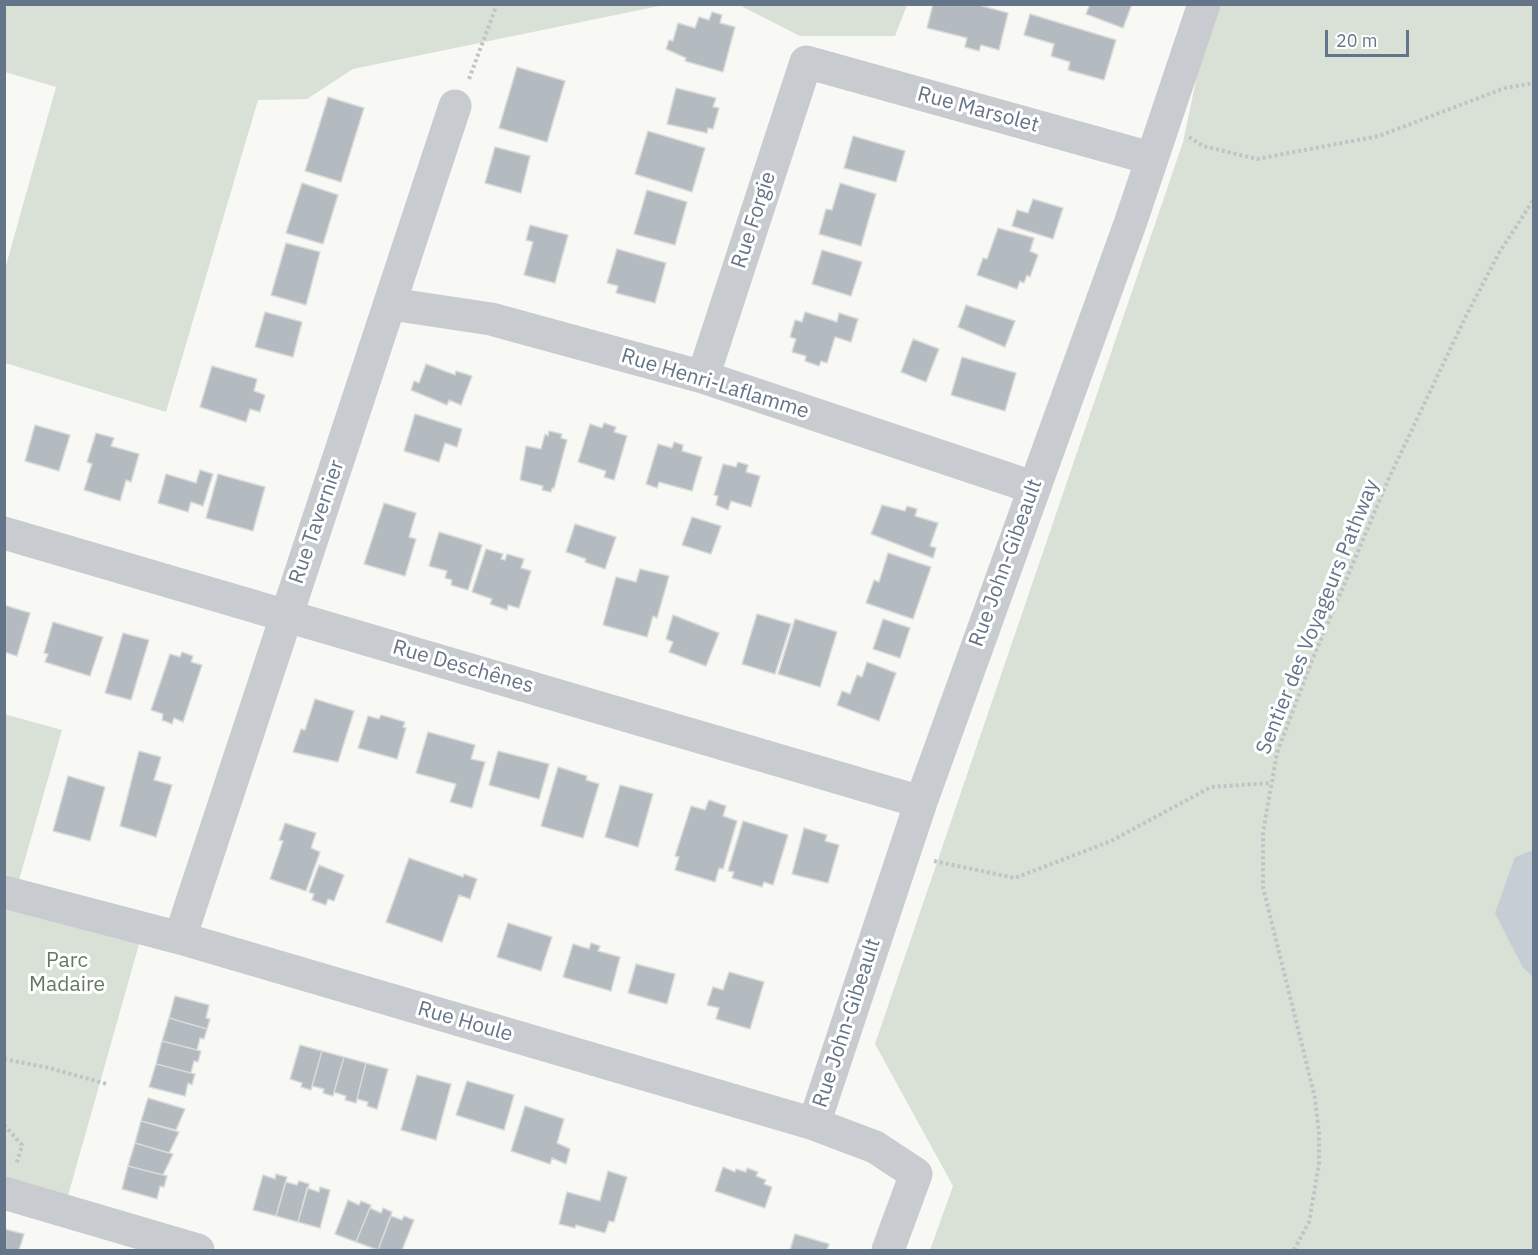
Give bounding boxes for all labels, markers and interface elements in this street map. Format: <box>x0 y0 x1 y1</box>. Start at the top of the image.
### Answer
scale bar <box>1328 18 1412 56</box>
text: 20 m <box>1336 29 1378 52</box>
street label: Rue Marsolet <box>915 82 1041 138</box>
street label: Rue Forgie <box>727 169 781 271</box>
street label: Rue Henri-Laflamme <box>618 343 812 425</box>
street label: Rue Tavernier <box>284 457 350 587</box>
street label: Rue John-Gibeault <box>964 476 1048 650</box>
street label: Sentier des Voyageurs Pathway <box>1251 476 1385 758</box>
street label: Rue Deschênes <box>390 635 536 699</box>
street label: Rue John-Gibeault <box>808 935 886 1111</box>
park label: Parc Madaire <box>29 948 105 998</box>
street label: Rue Houle <box>415 996 515 1048</box>

